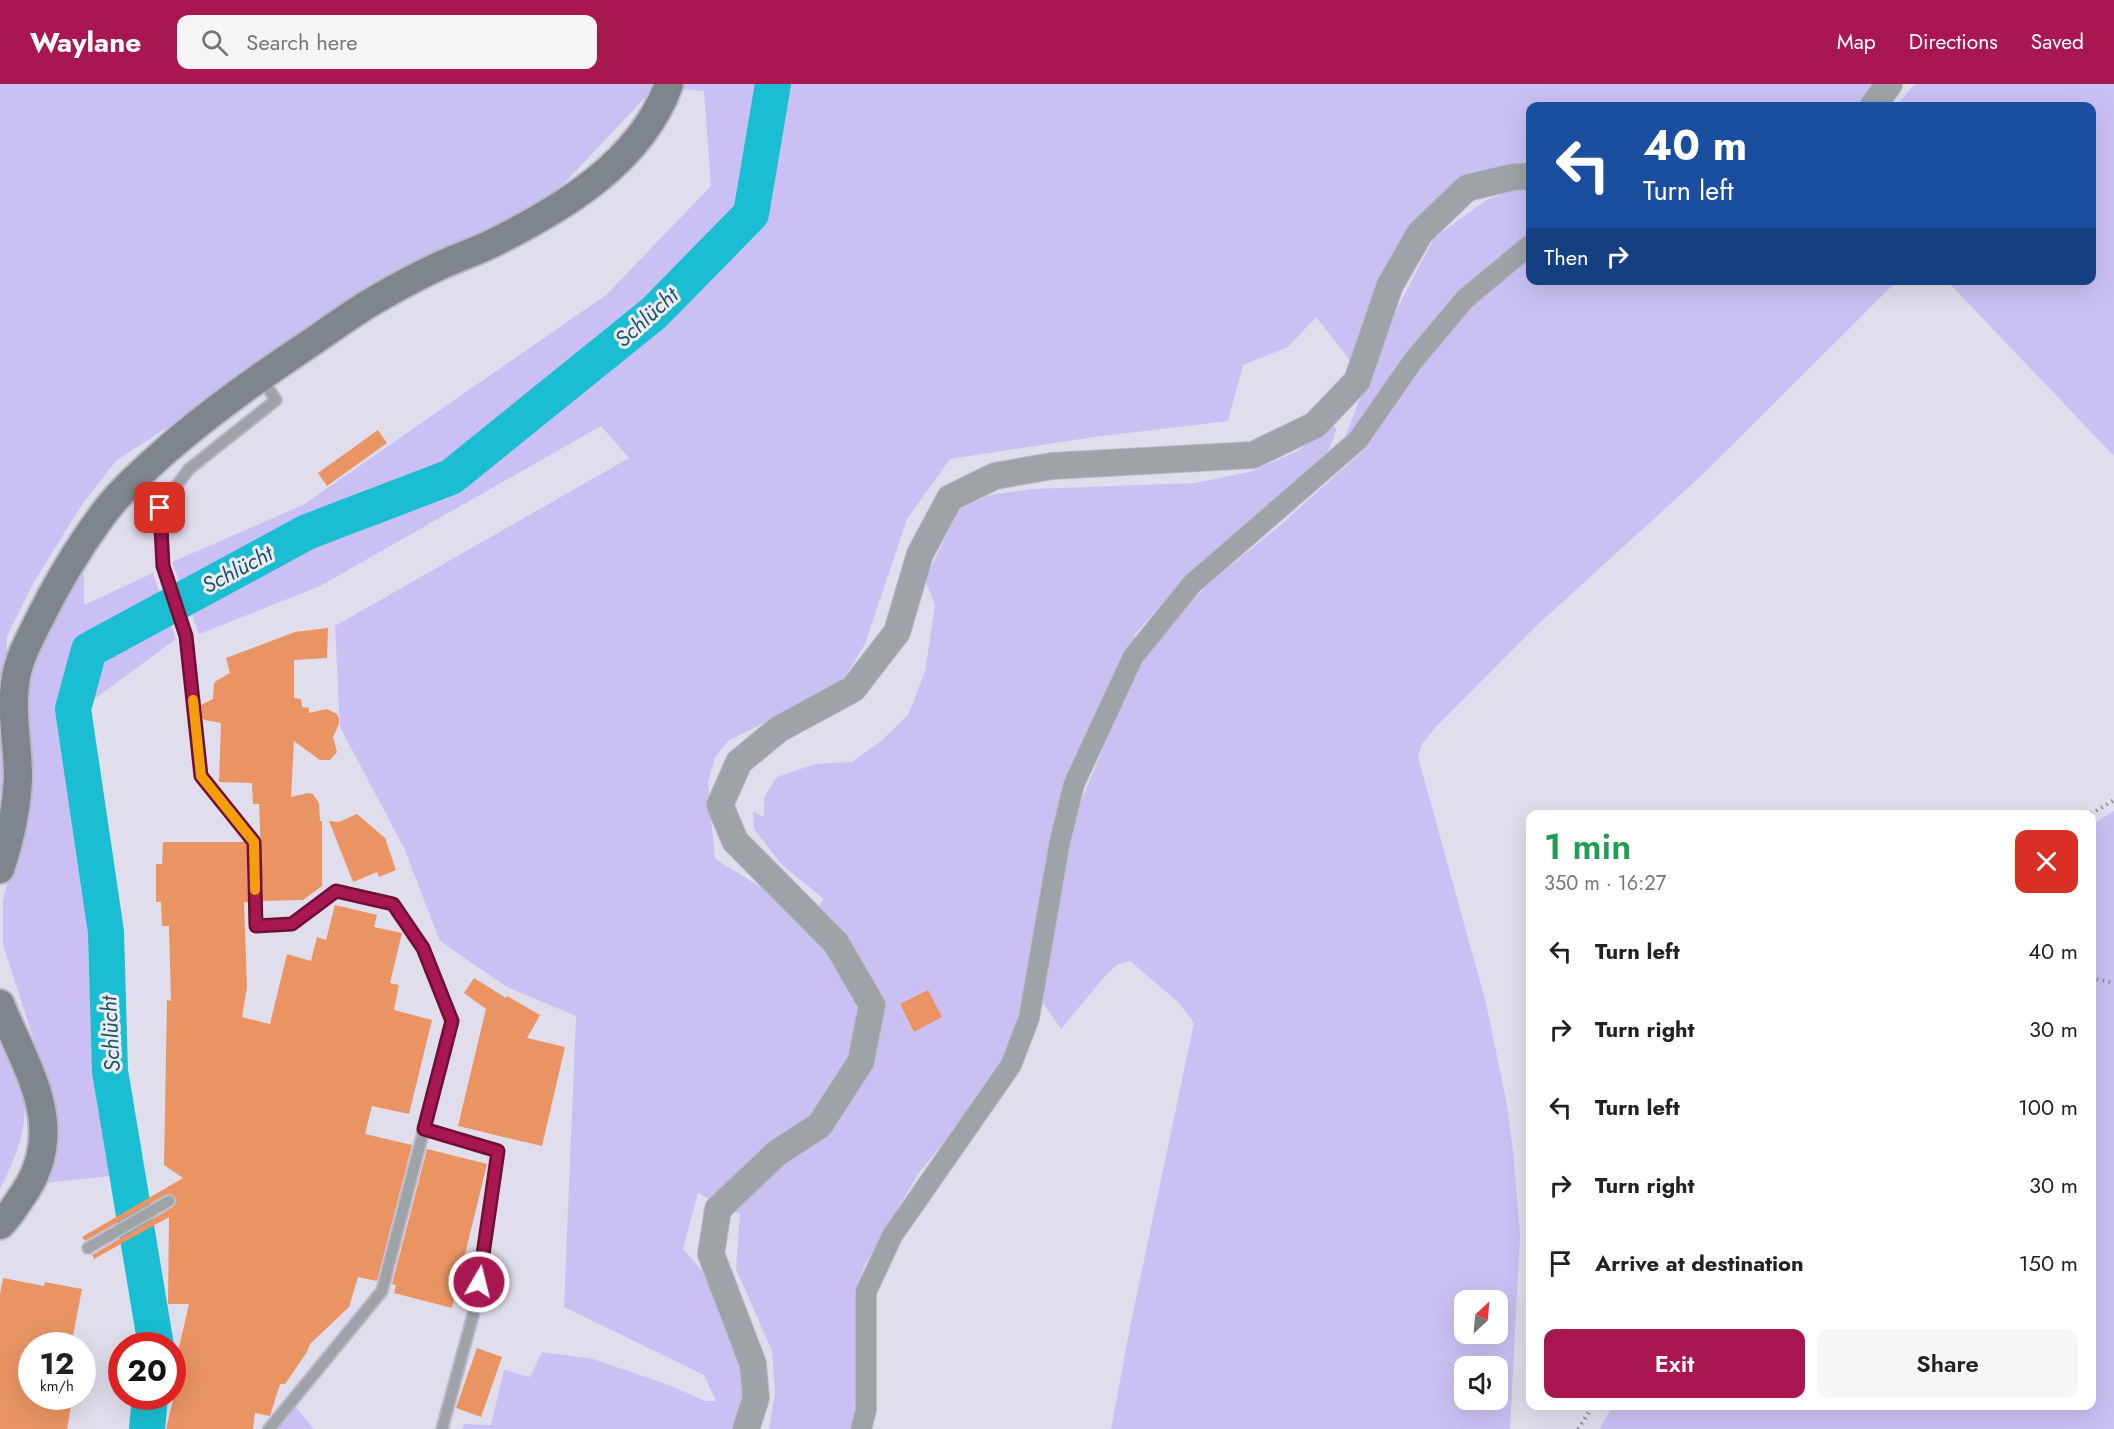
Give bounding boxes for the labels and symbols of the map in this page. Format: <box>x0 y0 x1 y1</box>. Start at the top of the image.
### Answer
water label: Schlücht <box>607 279 686 354</box>
pin <box>134 482 185 533</box>
water label: Schlücht <box>196 536 280 601</box>
water label: Schlücht <box>92 993 128 1073</box>
position arrow <box>447 1250 511 1314</box>
north arrow <box>1454 1290 1508 1344</box>
speed limit sign: 20 <box>108 1332 186 1410</box>

